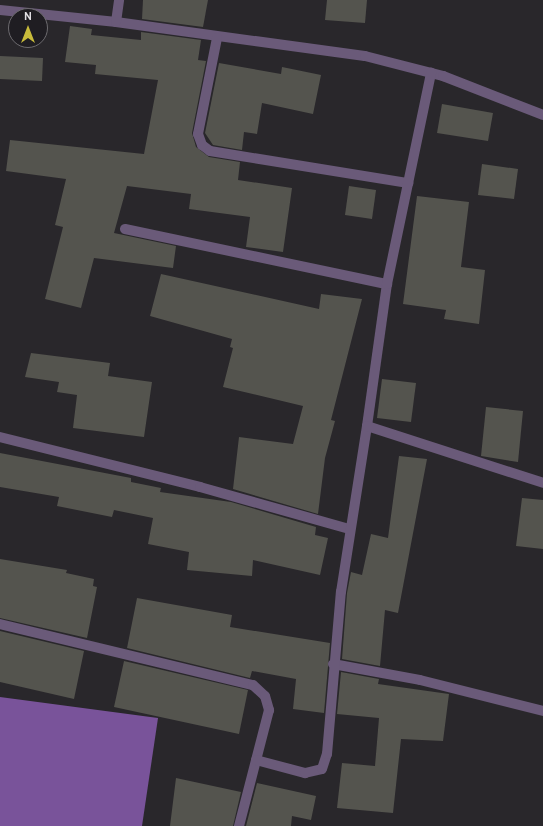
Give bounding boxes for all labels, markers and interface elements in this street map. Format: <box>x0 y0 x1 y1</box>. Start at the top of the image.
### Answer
north arrow <box>8 8 48 48</box>
text: N <box>24 10 32 24</box>

